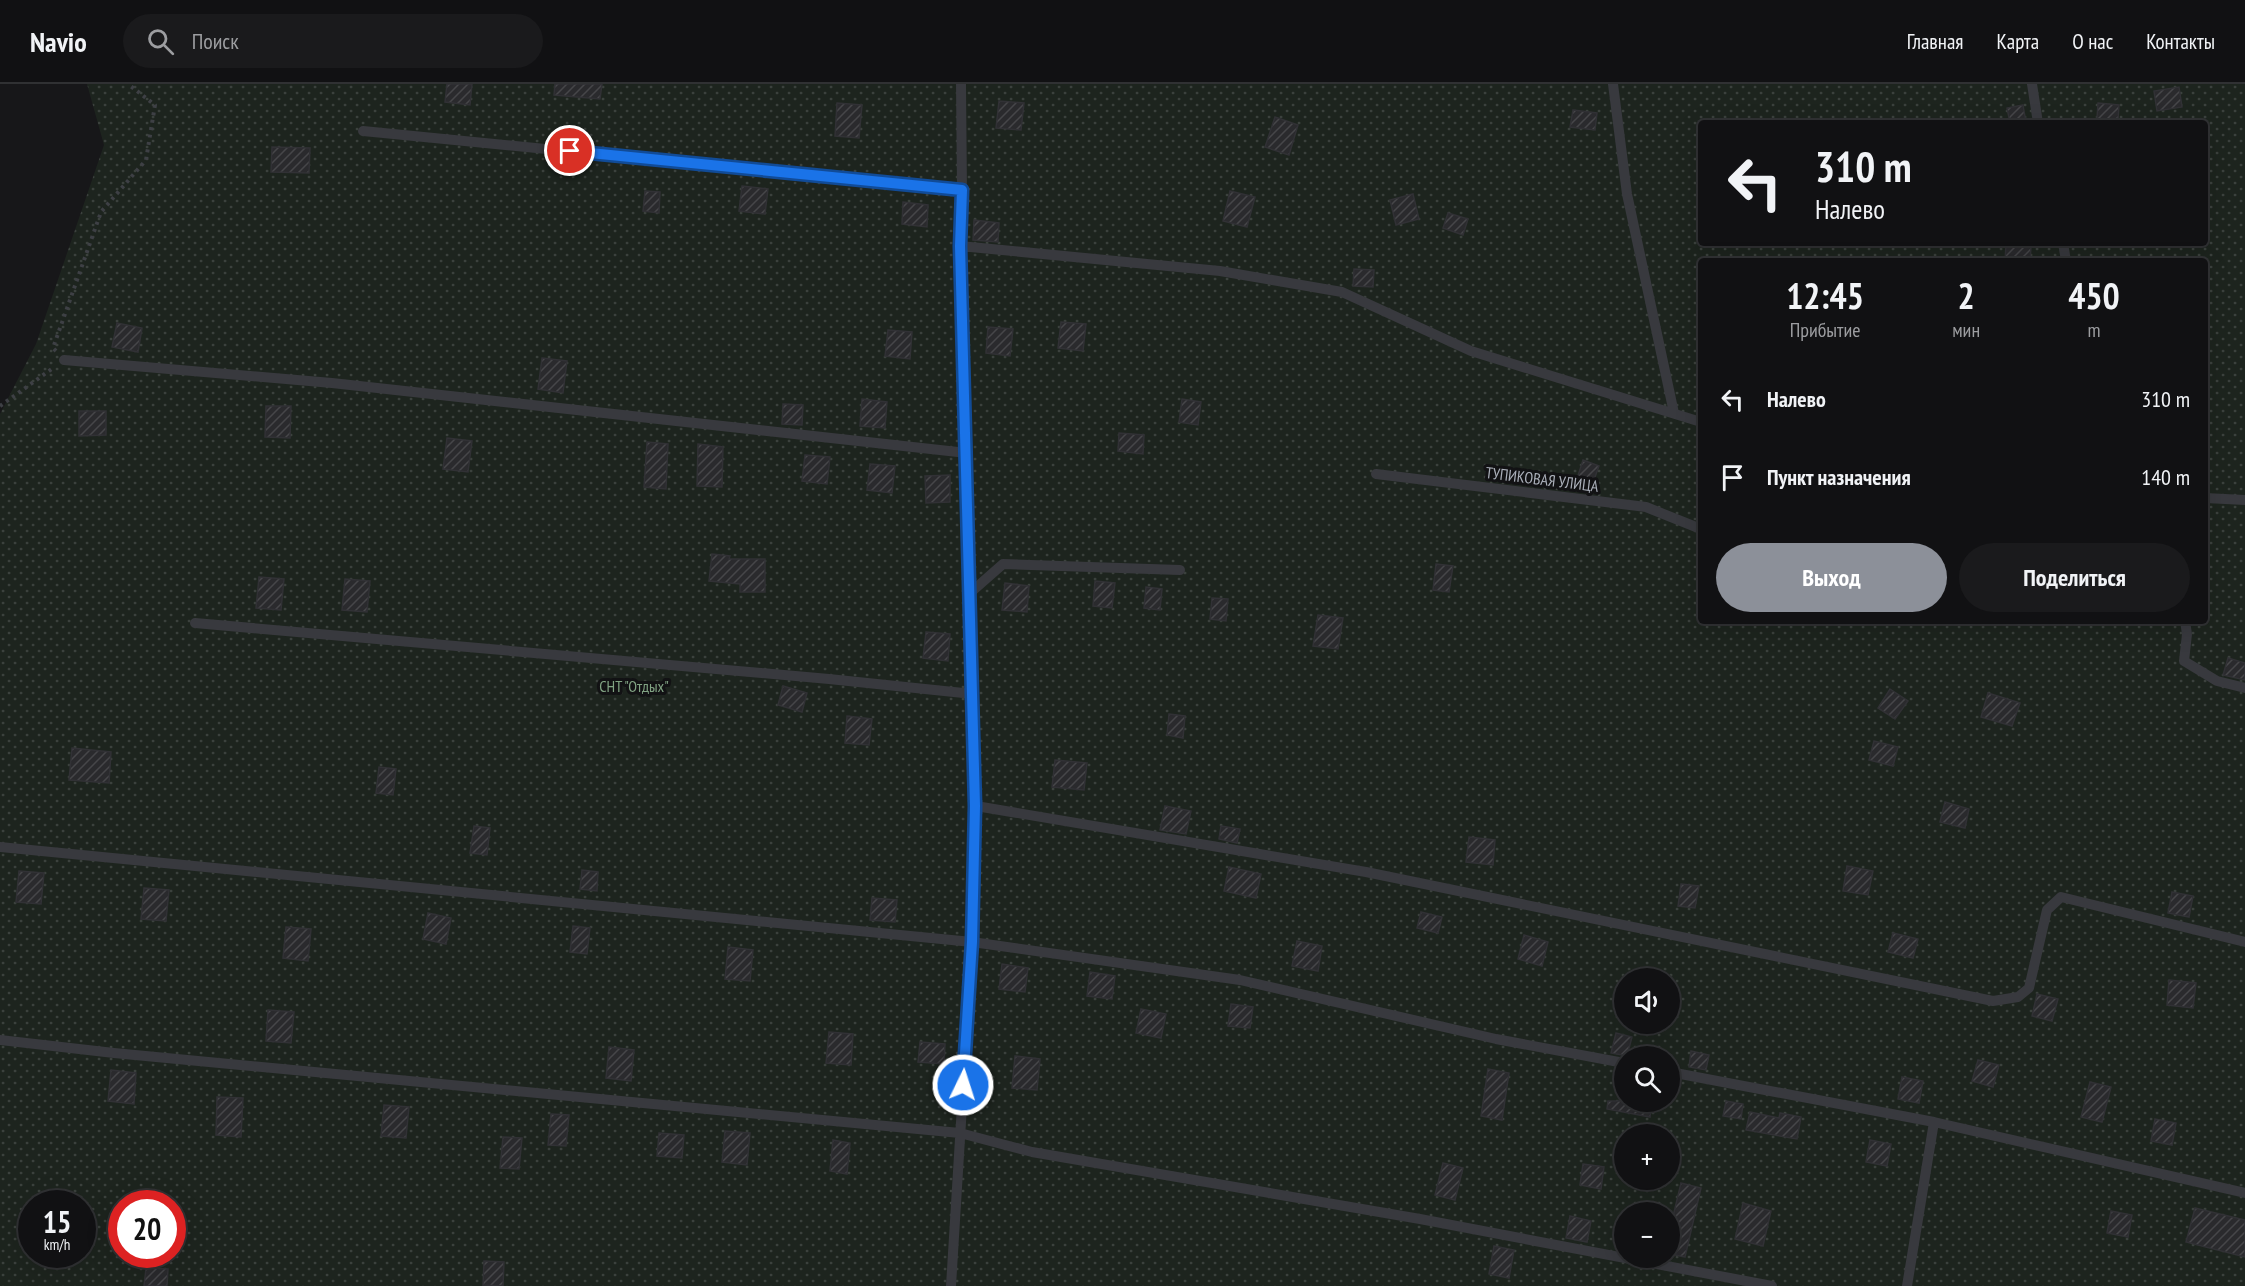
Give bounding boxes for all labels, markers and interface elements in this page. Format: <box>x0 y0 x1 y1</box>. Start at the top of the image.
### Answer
search box <box>123 14 543 68</box>
text: Navio <box>30 23 87 60</box>
icon: search <box>144 25 177 58</box>
text: Поиск <box>192 27 239 55</box>
text: Главная <box>1907 28 1963 55</box>
text: Карта <box>1996 28 2039 55</box>
text: О нас <box>2072 28 2113 55</box>
text: Контакты <box>2146 28 2215 55</box>
pin <box>544 125 595 176</box>
icon: arrive <box>553 134 586 167</box>
text: 310 m <box>1815 139 1912 194</box>
icon: left <box>1716 144 1794 222</box>
text: Налево <box>1815 192 1885 226</box>
text: 12:45 <box>1786 272 1864 319</box>
text: 2 <box>1958 272 1975 319</box>
text: 450 <box>2068 272 2120 319</box>
text: Прибытие <box>1790 317 1861 343</box>
text: мин <box>1952 317 1980 343</box>
text: m <box>2088 317 2101 343</box>
icon: left <box>1716 383 1749 416</box>
text: Налево <box>1767 385 1826 413</box>
text: 310 m <box>2141 385 2190 413</box>
icon: arrive <box>1716 461 1749 494</box>
street label: ТУПИКОВАЯ УЛИЦА <box>1484 462 1600 496</box>
text: Пункт назначения <box>1767 463 1911 491</box>
text: 140 m <box>2141 463 2190 491</box>
button: Выход <box>1716 543 1947 612</box>
button: Поделиться <box>1959 543 2190 612</box>
park label: СНТ "Отдых" <box>599 676 669 696</box>
map controls <box>1614 968 1680 1268</box>
button: sound <box>1614 968 1680 1034</box>
button: search <box>1614 1046 1680 1112</box>
position arrow <box>931 1053 995 1117</box>
button: + <box>1614 1124 1680 1190</box>
speed limit sign: 20 <box>108 1190 186 1268</box>
text: 15 <box>43 1202 71 1241</box>
button: − <box>1614 1202 1680 1268</box>
text: km/h <box>44 1235 70 1254</box>

